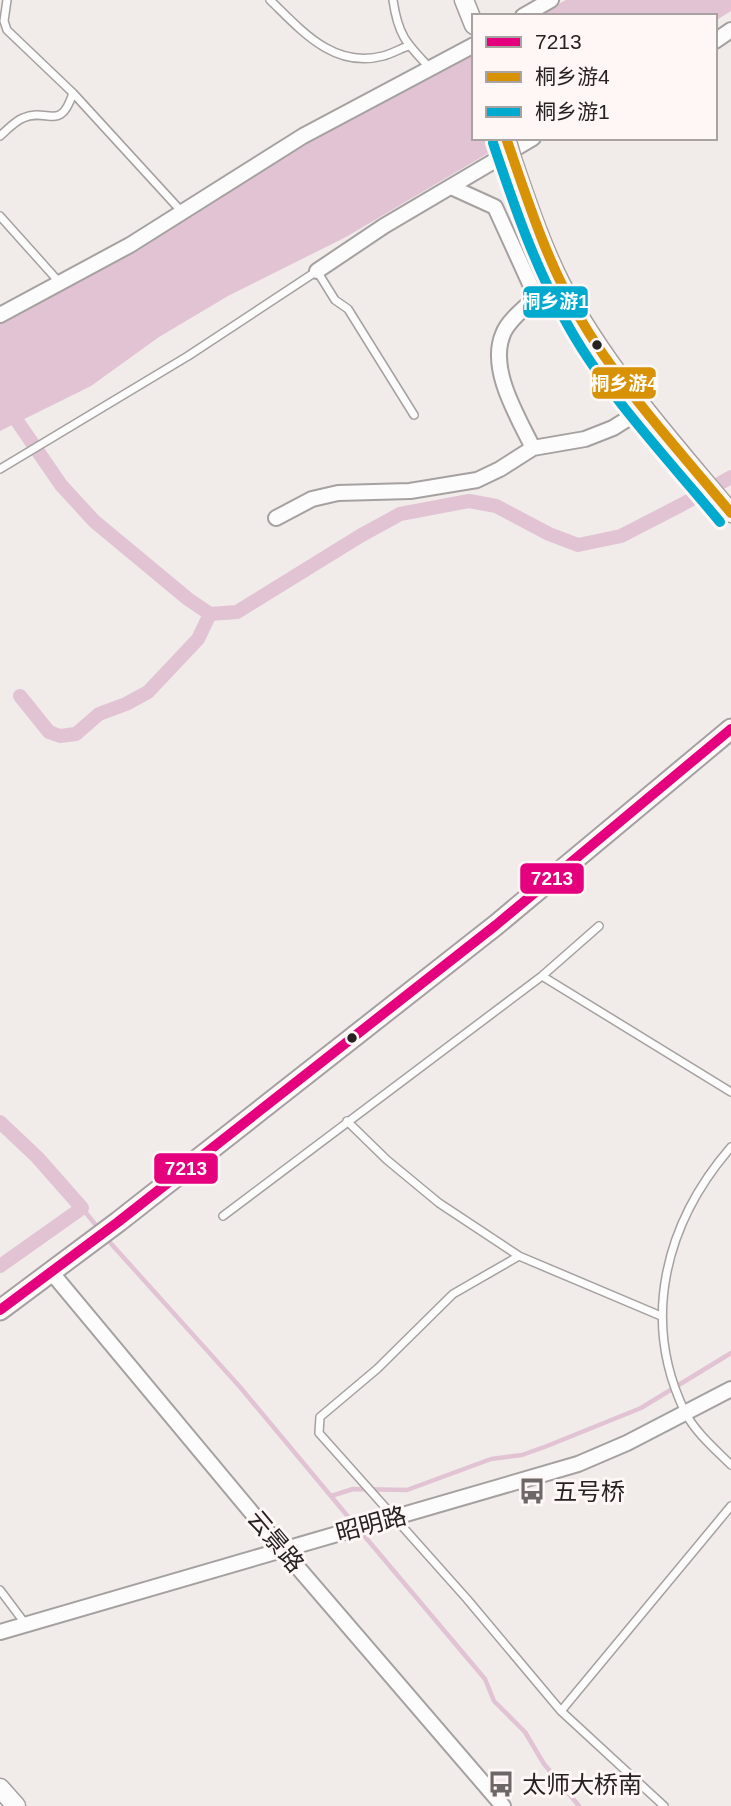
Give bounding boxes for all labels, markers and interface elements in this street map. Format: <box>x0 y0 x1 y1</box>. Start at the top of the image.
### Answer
legend <box>472 14 717 140</box>
text: 7213 <box>535 30 582 53</box>
text: 桐乡游4 <box>535 65 610 88</box>
text: 桐乡游1 <box>535 100 610 123</box>
line badge: 桐乡游1 <box>522 285 589 319</box>
text: 桐乡游1 <box>521 291 589 312</box>
unlabelled marker <box>590 338 604 352</box>
line badge: 桐乡游4 <box>591 366 657 400</box>
text: 桐乡游4 <box>590 373 658 394</box>
line badge: 7213 <box>519 862 585 895</box>
text: 7213 <box>531 868 573 889</box>
unlabelled marker <box>345 1031 359 1045</box>
line badge: 7213 <box>153 1152 219 1185</box>
text: 7213 <box>165 1158 207 1179</box>
bus stop icon: 五号桥 <box>517 1476 547 1506</box>
place label: 五号桥 <box>553 1478 625 1505</box>
street label: 昭明路 <box>333 1502 409 1546</box>
street label: 云景路 <box>243 1505 309 1577</box>
bus stop icon: 太师大桥南 <box>486 1769 516 1799</box>
place label: 太师大桥南 <box>522 1771 642 1798</box>

